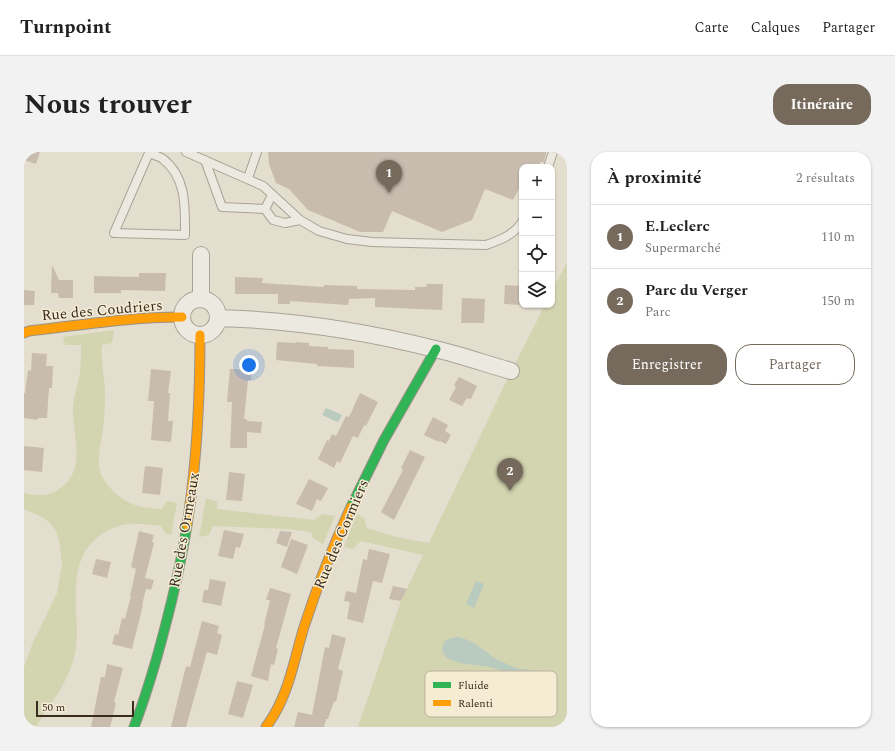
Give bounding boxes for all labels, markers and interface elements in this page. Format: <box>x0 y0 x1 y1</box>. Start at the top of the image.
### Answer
text: Turnpoint <box>20 13 112 42</box>
text: Carte <box>695 17 729 38</box>
text: Calques <box>751 17 800 38</box>
text: Partager <box>822 17 875 38</box>
text: Nous trouver <box>24 83 192 126</box>
button: Itinéraire <box>773 84 871 125</box>
pin: 1 <box>376 160 402 193</box>
map controls <box>519 164 555 308</box>
button: + <box>519 164 555 200</box>
text: À proximité <box>607 165 702 191</box>
text: 2 résultats <box>796 168 855 188</box>
button: − <box>519 200 555 236</box>
text: E.Leclerc <box>645 215 710 238</box>
text: 1 <box>616 227 624 247</box>
text: 110 m <box>821 227 855 247</box>
button: locate <box>519 236 555 272</box>
text: Supermarché <box>645 238 721 258</box>
button: layers <box>519 272 555 308</box>
text: Parc du Verger <box>645 279 748 302</box>
text: 2 <box>616 291 624 311</box>
text: 150 m <box>821 291 855 311</box>
street label: Rue des Coudriers <box>41 294 163 327</box>
text: Parc <box>645 302 671 322</box>
button: Enregistrer <box>607 344 727 385</box>
button: Partager <box>735 344 855 385</box>
your location <box>239 355 259 375</box>
pin: 2 <box>497 458 523 491</box>
street label: Rue des Ormeaux <box>163 470 206 590</box>
street label: Rue des Cormiers <box>308 476 375 593</box>
legend <box>425 671 557 717</box>
text: Fluide <box>458 677 489 694</box>
text: Ralenti <box>458 695 493 712</box>
scale bar <box>36 699 134 718</box>
text: 50 m <box>42 699 65 716</box>

